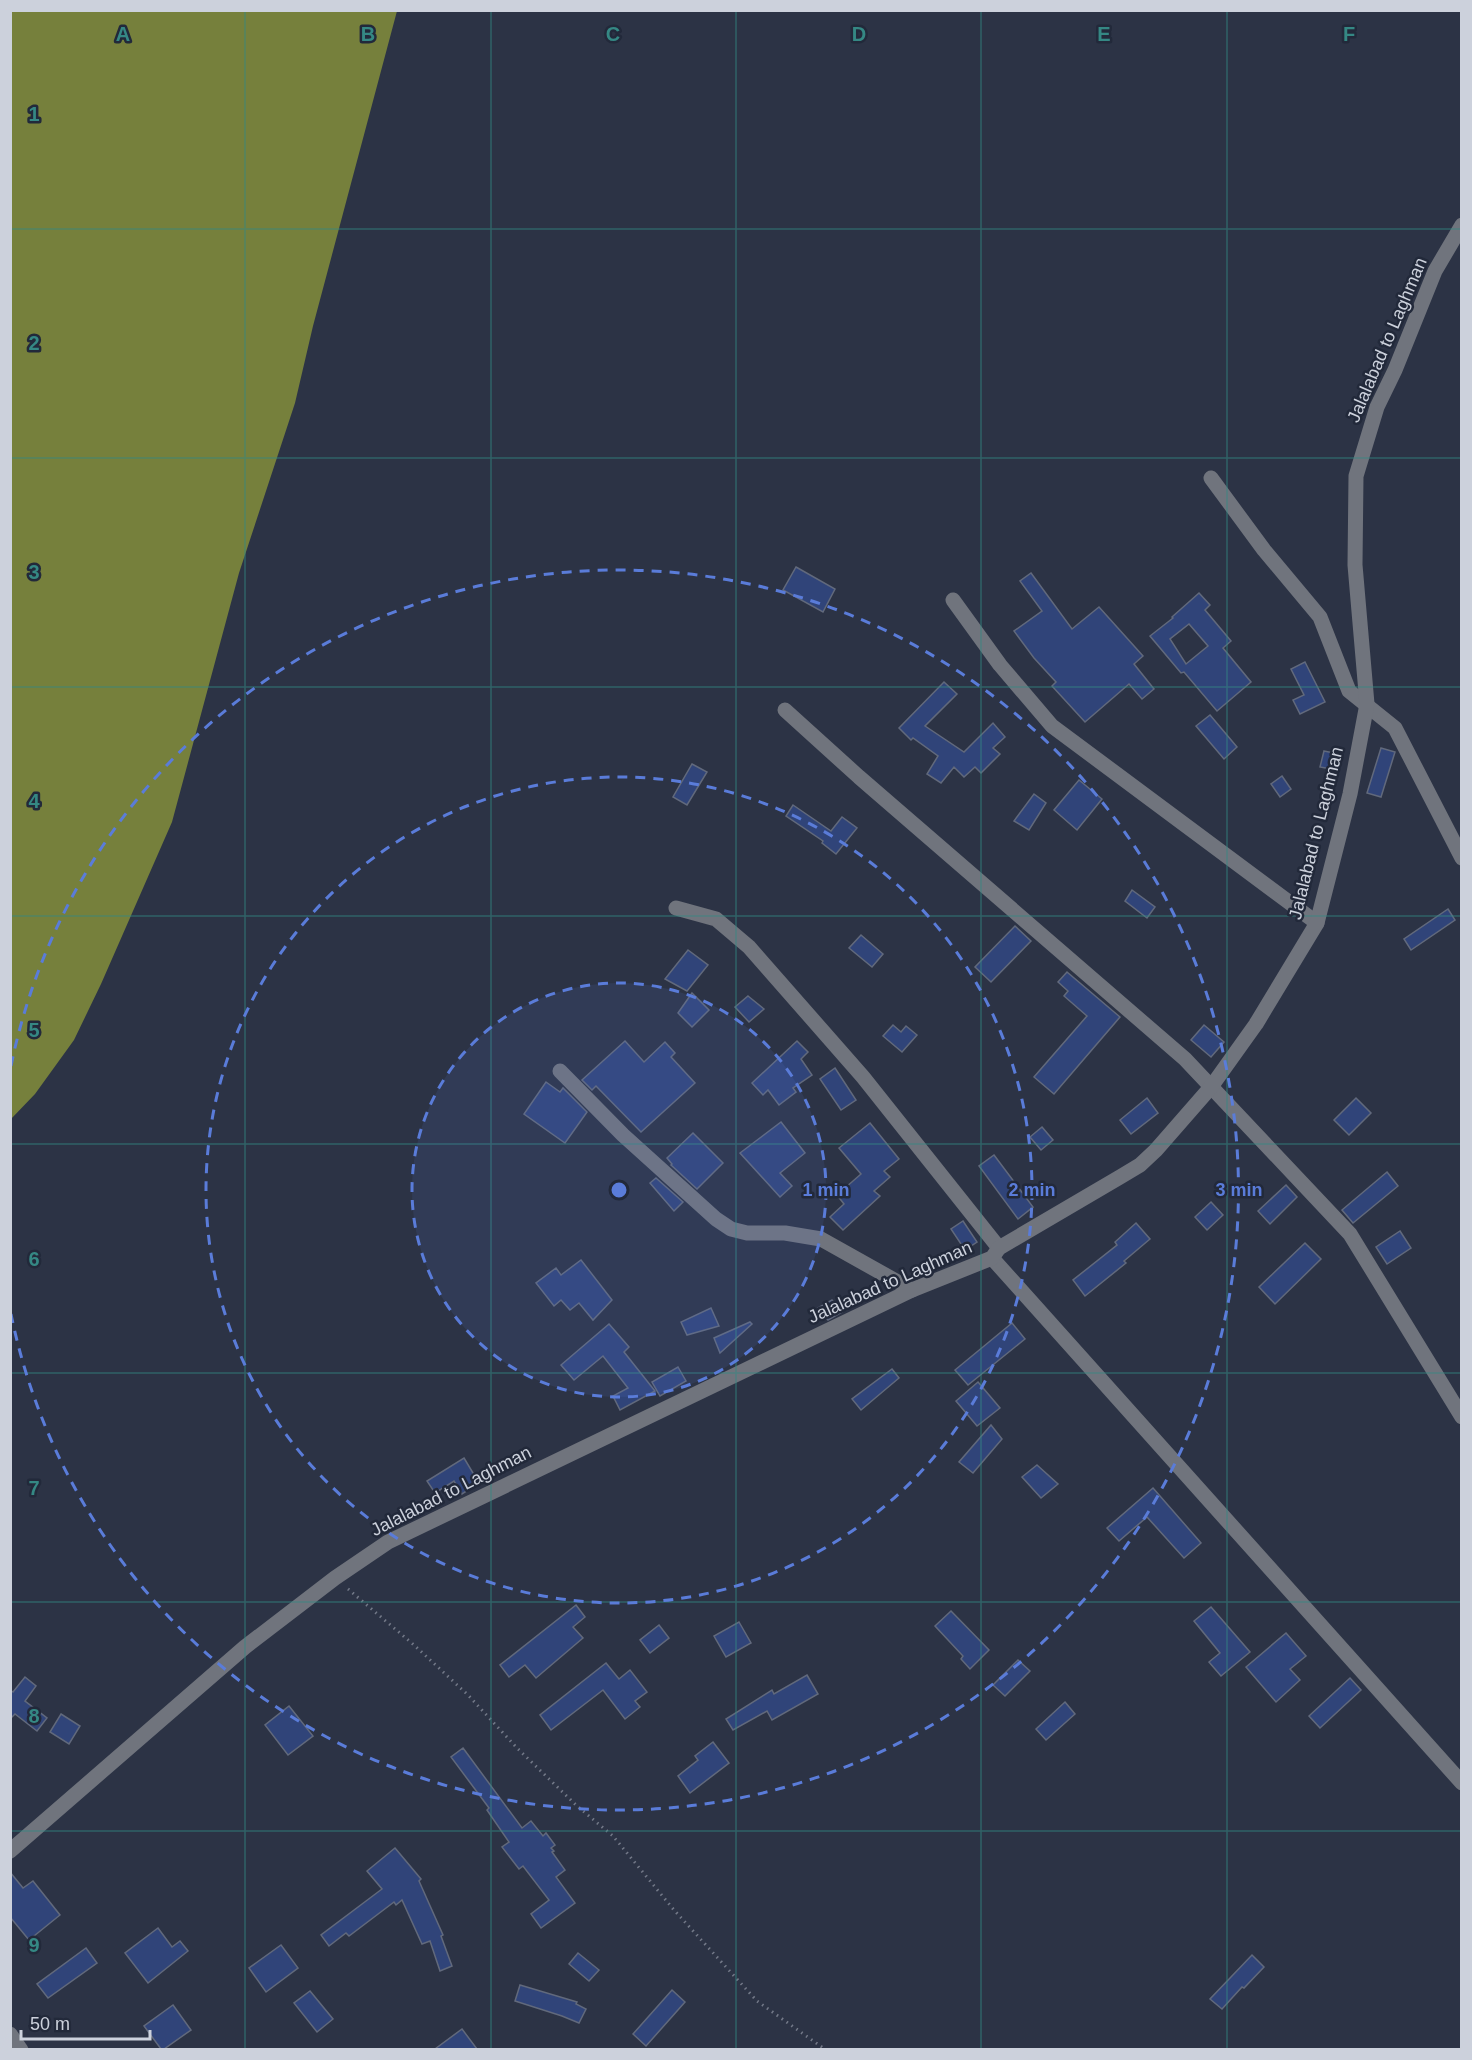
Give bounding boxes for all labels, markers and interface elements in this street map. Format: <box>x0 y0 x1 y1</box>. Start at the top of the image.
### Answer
text: A <box>116 23 130 45</box>
text: B <box>361 23 375 45</box>
text: C <box>606 23 620 45</box>
text: D <box>852 23 866 45</box>
text: E <box>1097 23 1111 45</box>
text: F <box>1343 23 1355 45</box>
text: 1 <box>28 103 40 125</box>
street label: Jalalabad to Laghman <box>1343 255 1431 425</box>
text: 2 <box>28 332 40 354</box>
text: 3 <box>28 561 40 583</box>
street label: Jalalabad to Laghman <box>1285 745 1347 921</box>
text: 4 <box>28 790 40 812</box>
text: 5 <box>28 1019 40 1041</box>
centre of rings <box>609 1180 629 1200</box>
text: 1 min <box>802 1180 850 1200</box>
text: 2 min <box>1008 1180 1056 1200</box>
text: 3 min <box>1215 1180 1263 1200</box>
street label: Jalalabad to Laghman <box>805 1237 975 1327</box>
text: 6 <box>28 1248 40 1270</box>
street label: Jalalabad to Laghman <box>368 1442 534 1540</box>
text: 7 <box>28 1477 40 1499</box>
text: 8 <box>28 1705 40 1727</box>
text: 9 <box>28 1934 40 1956</box>
scale bar <box>21 2003 150 2041</box>
text: 50 m <box>30 2014 70 2034</box>

